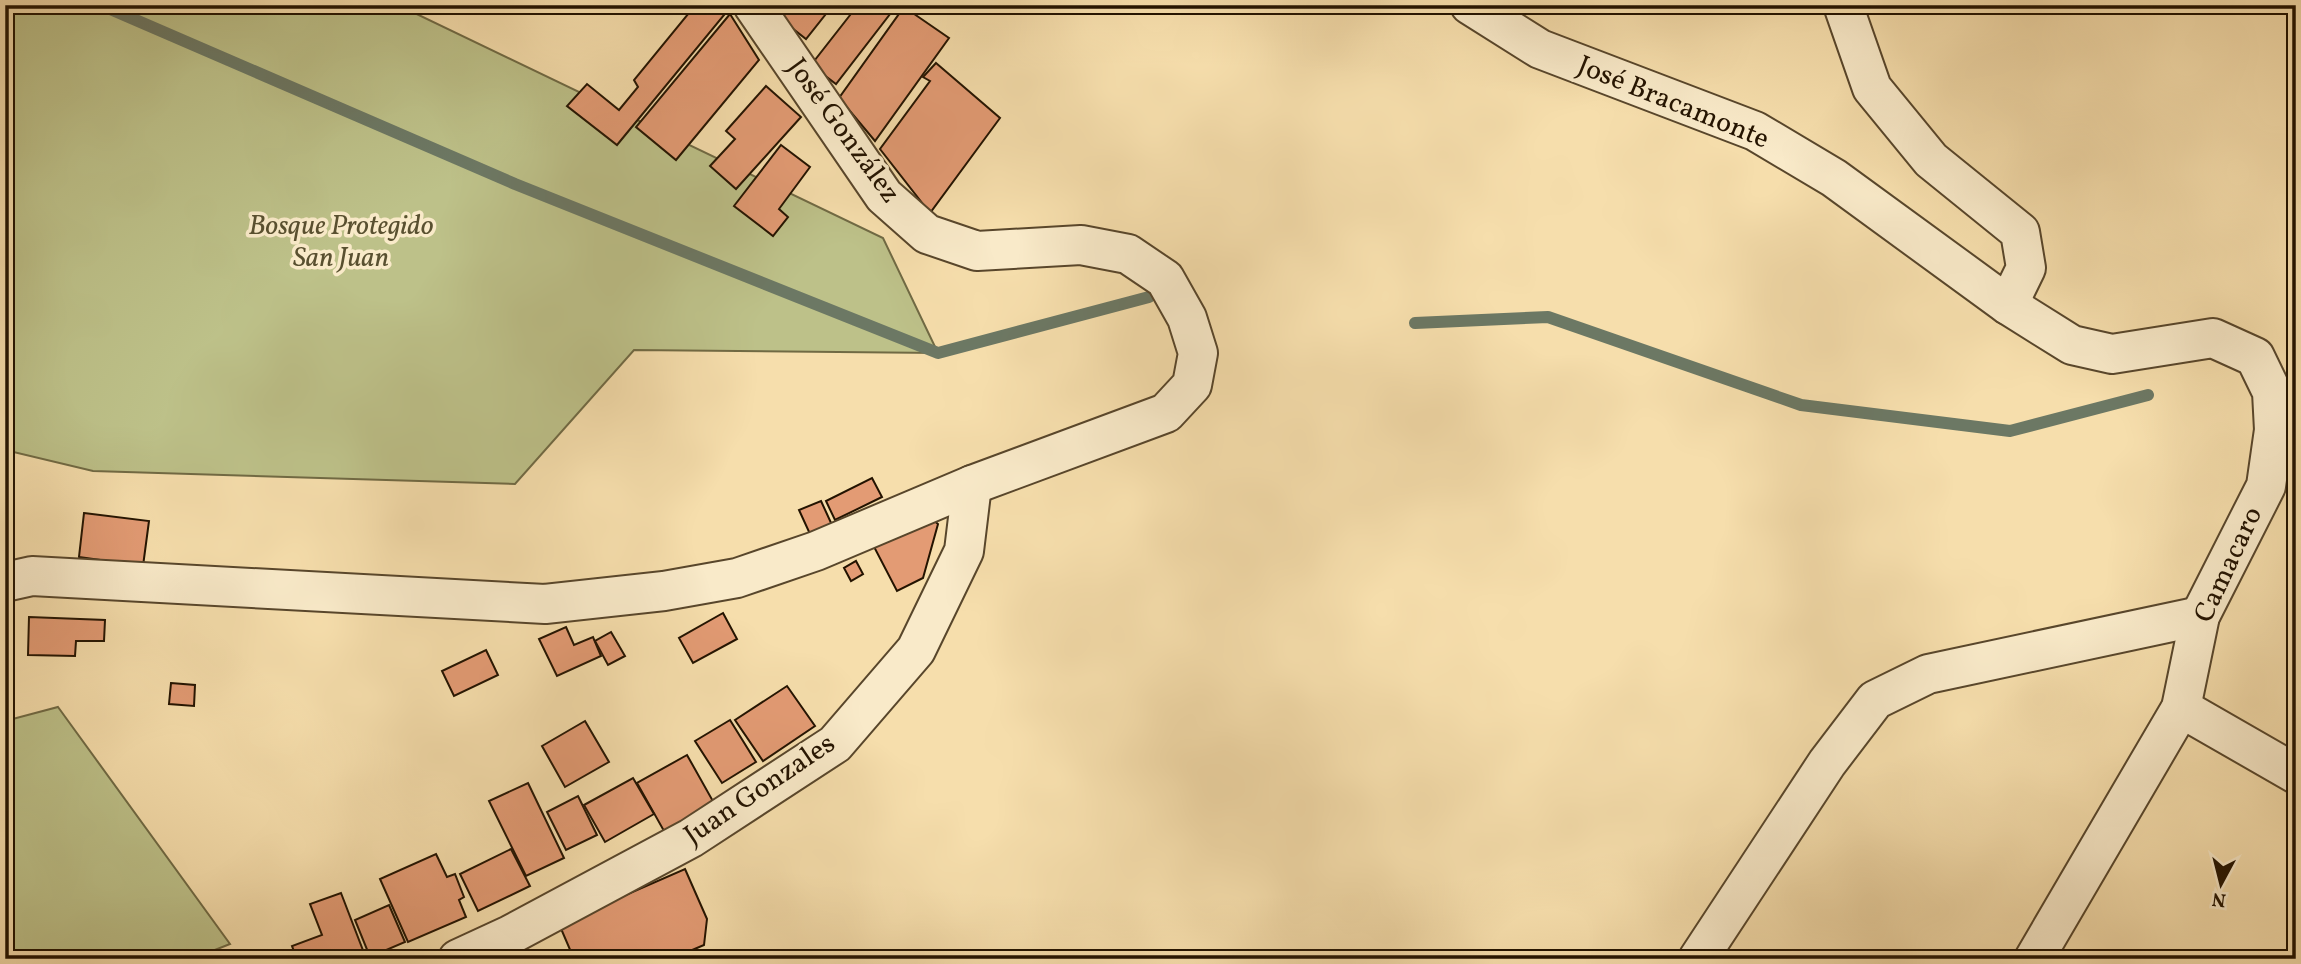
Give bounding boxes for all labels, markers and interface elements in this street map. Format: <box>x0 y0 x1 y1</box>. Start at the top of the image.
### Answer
street label: José Bracamonte <box>1571 47 1775 159</box>
street label: José González <box>777 50 909 212</box>
park label: Bosque Protegido San Juan <box>249 207 434 278</box>
street label: Camacaro <box>2185 501 2273 629</box>
street label: Juan Gonzales <box>677 725 843 855</box>
north arrow <box>2186 848 2256 918</box>
text: N <box>2211 885 2228 913</box>

